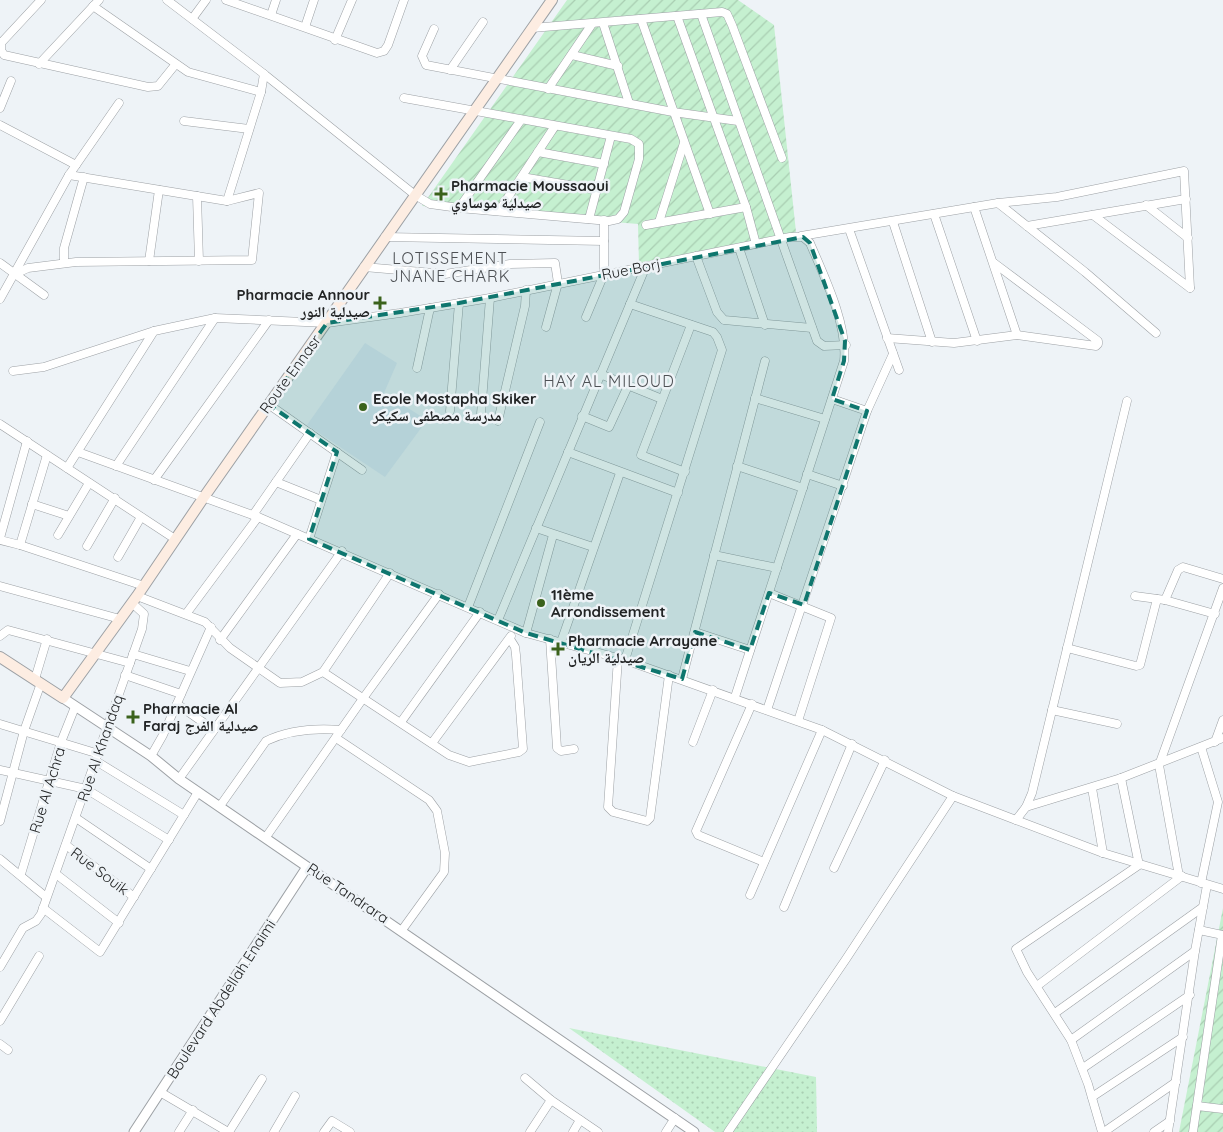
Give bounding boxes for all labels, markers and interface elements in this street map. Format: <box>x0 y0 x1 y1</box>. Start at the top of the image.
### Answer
place label: Pharmacie Moussaoui صيدلية موساوي <box>451 176 609 214</box>
marker: Pharmacie Moussaoui صيدلية موساوي <box>435 188 447 200</box>
district label: LOTISSEMENT JNANE CHARK <box>389 248 511 286</box>
street label: Rue Borj <box>600 254 662 284</box>
place label: Pharmacie Annour صيدلية النور <box>236 285 370 321</box>
marker: Pharmacie Annour صيدلية النور <box>374 297 386 309</box>
street label: Route Ennasr <box>255 331 325 417</box>
district label: HAY AL MILOUD <box>543 371 675 391</box>
place label: Ecole Mostapha Skiker مدرسة مصطفى سكيكر <box>372 389 537 425</box>
marker: Ecole Mostapha Skiker مدرسة مصطفى سكيكر <box>357 401 369 413</box>
place label: 11ème Arrondissement <box>551 585 666 621</box>
marker: 11ème Arrondissement <box>535 597 547 609</box>
place label: Pharmacie Arrayane صيدلية الريان <box>568 631 717 667</box>
marker: Pharmacie Arrayane صيدلية الريان <box>552 643 564 655</box>
street label: Rue Al Khandaq <box>73 692 127 804</box>
place label: Pharmacie Al Faraj صيدلية الفرج <box>143 699 259 735</box>
marker: Pharmacie Al Faraj صيدلية الفرج <box>127 711 139 723</box>
street label: Rue Al Achra <box>25 745 69 835</box>
street label: Rue Souik <box>67 843 133 899</box>
street label: Rue Tandrara <box>303 859 393 927</box>
street label: Boulevard Abdellah Enaimi <box>162 916 280 1082</box>

